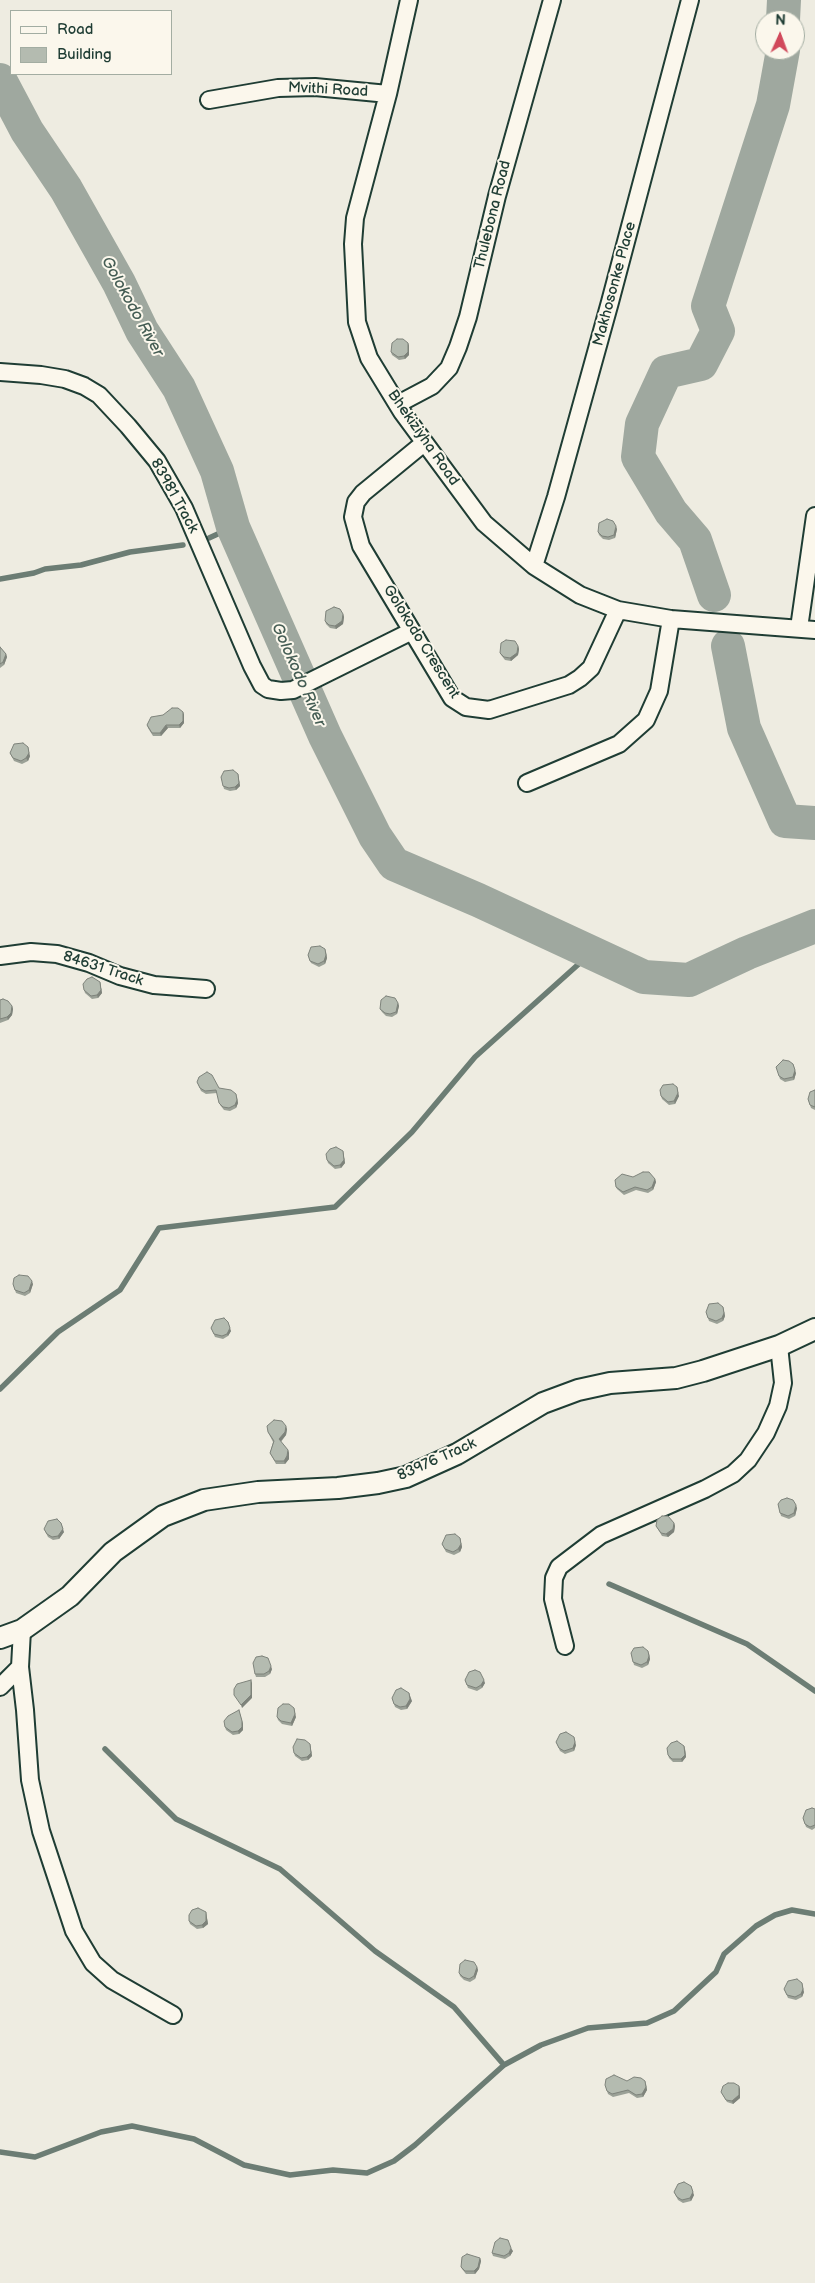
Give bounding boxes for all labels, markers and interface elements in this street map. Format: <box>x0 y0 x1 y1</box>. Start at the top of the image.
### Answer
legend <box>10 10 172 75</box>
north arrow <box>755 10 805 60</box>
text: N <box>775 12 786 29</box>
text: Road <box>57 20 93 39</box>
text: Building <box>57 45 112 64</box>
street label: Mvithi Road <box>287 79 369 101</box>
street label: Thulebona Road <box>471 159 515 271</box>
street label: Makhosonke Place <box>590 220 640 348</box>
water label: Golokodo River <box>97 254 167 360</box>
street label: Bhekiziyha Road <box>383 387 463 489</box>
street label: 83981 Track <box>146 456 202 536</box>
street label: Golokodo Crescent <box>379 582 463 702</box>
water label: Golokodo River <box>267 620 329 730</box>
street label: 84631 Track <box>61 948 145 990</box>
street label: 83976 Track <box>395 1435 479 1485</box>

